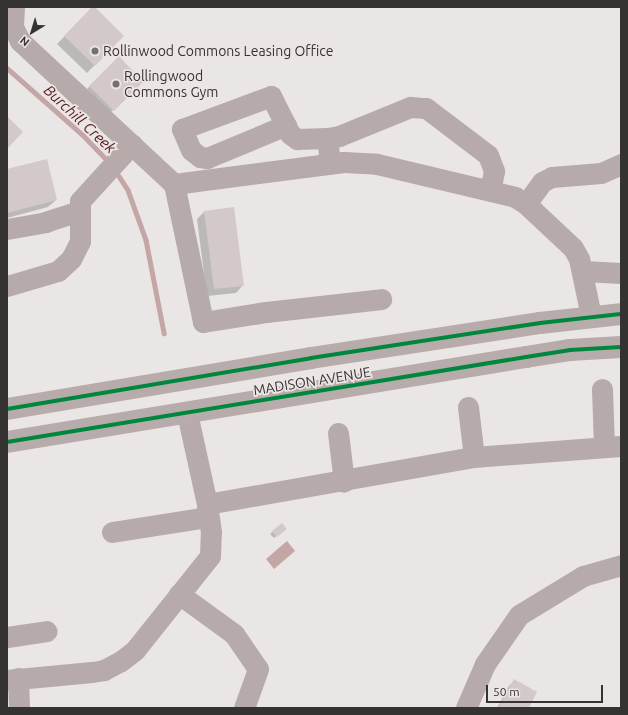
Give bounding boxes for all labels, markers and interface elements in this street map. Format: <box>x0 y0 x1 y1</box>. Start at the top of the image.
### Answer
north arrow <box>12 12 52 52</box>
text: N <box>18 34 32 49</box>
place label: Rollinwood Commons Leasing Office <box>103 43 334 59</box>
marker: Rollinwood Commons Leasing Office <box>90 46 100 56</box>
place label: Rollingwood Commons Gym <box>124 68 218 100</box>
marker: Rollingwood Commons Gym <box>111 79 121 89</box>
water label: Burchill Creek <box>40 81 120 157</box>
street label: MADISON AVENUE <box>252 363 372 399</box>
scale bar <box>488 677 605 703</box>
text: 50 m <box>493 685 520 698</box>

